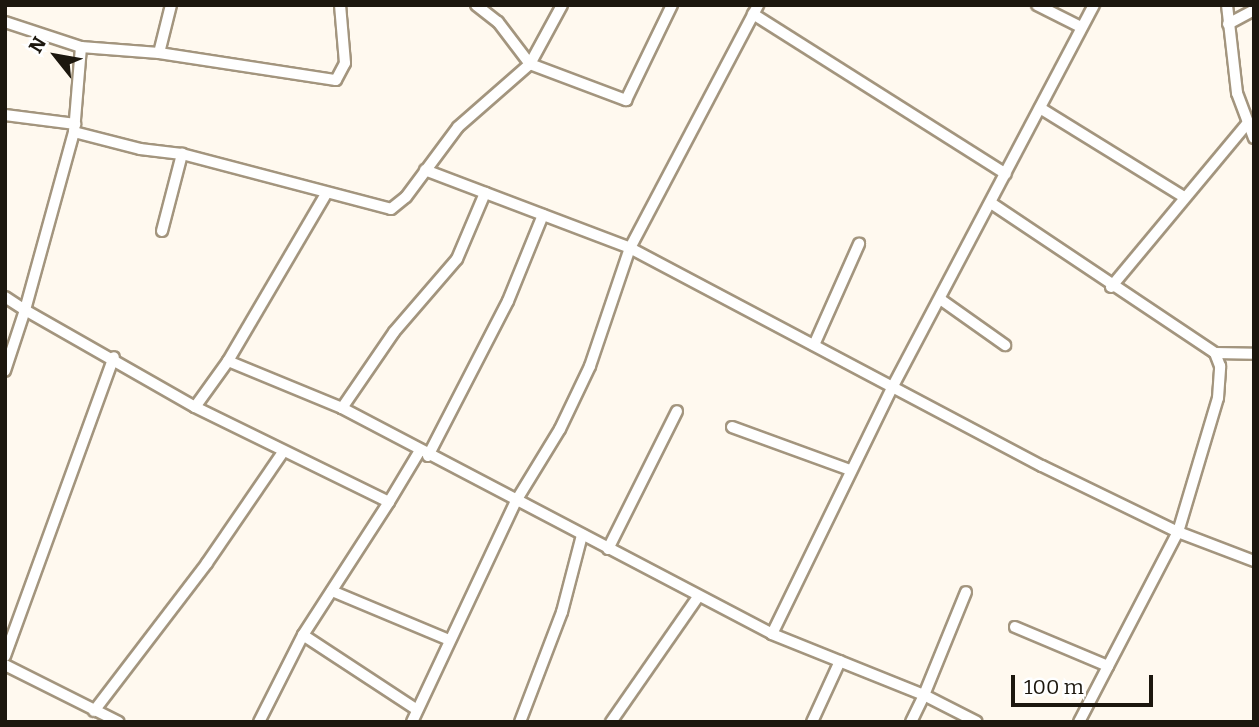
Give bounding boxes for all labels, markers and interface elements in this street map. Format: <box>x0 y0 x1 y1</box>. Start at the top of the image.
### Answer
north arrow <box>21 21 91 91</box>
text: N <box>24 33 51 57</box>
scale bar <box>1014 660 1156 704</box>
text: 100 m <box>1024 674 1084 700</box>

